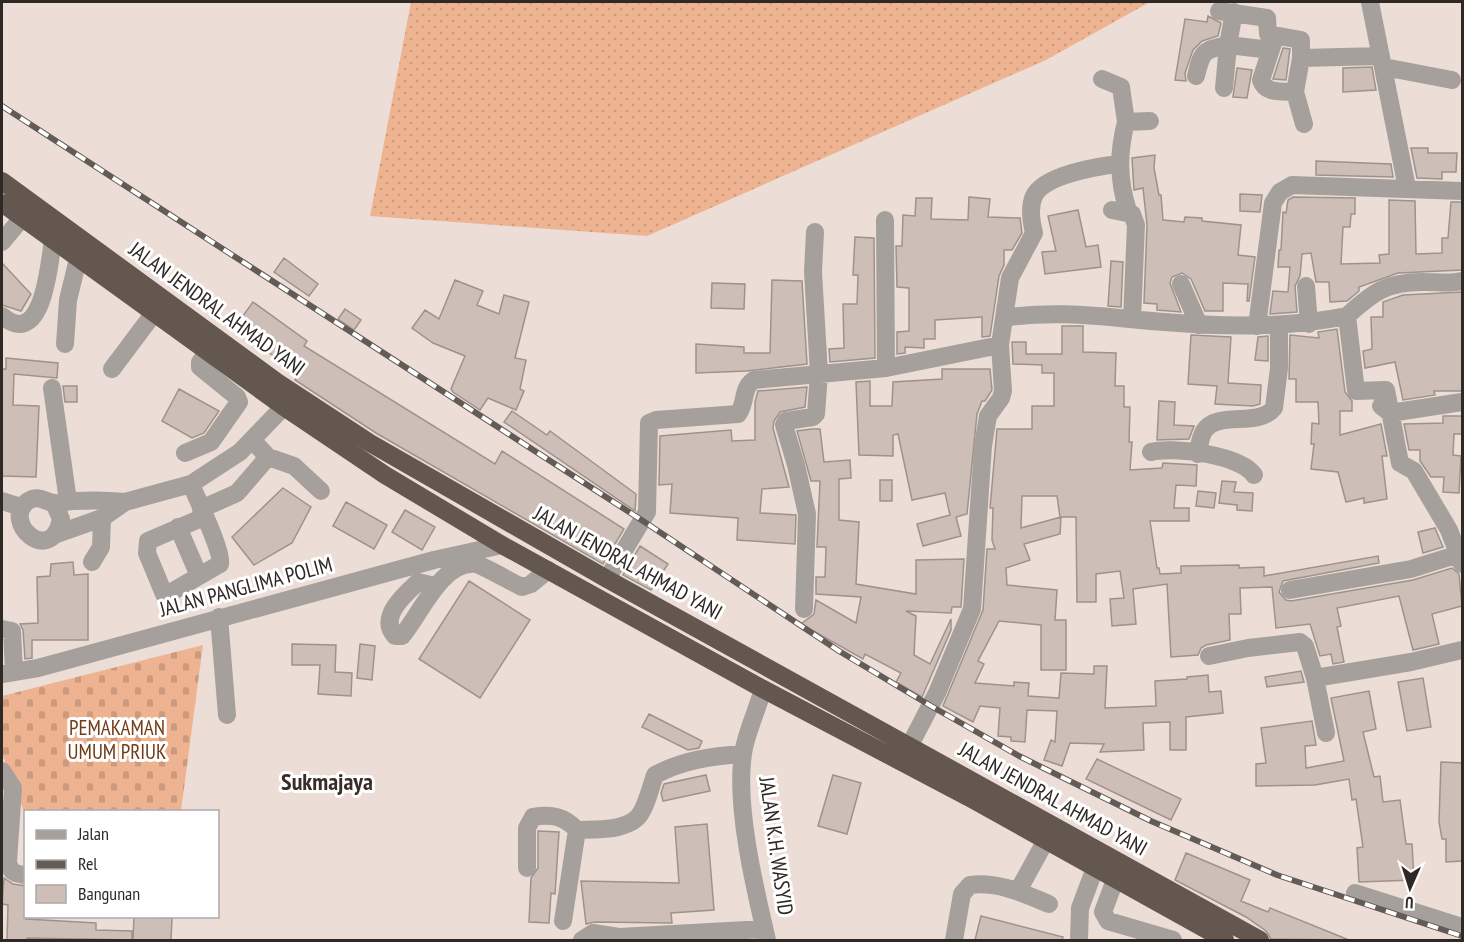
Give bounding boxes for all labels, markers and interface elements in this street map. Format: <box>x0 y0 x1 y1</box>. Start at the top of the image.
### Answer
street label: JALAN JENDRAL AHMAD YANI <box>123 235 311 382</box>
street label: JALAN JENDRAL AHMAD YANI <box>528 499 727 626</box>
street label: JALAN PANGLIMA POLIM <box>156 550 335 623</box>
park label: PEMAKAMAN UMUM PRIUK <box>68 714 166 765</box>
street label: JALAN JENDRAL AHMAD YANI <box>953 735 1152 862</box>
district label: Sukmajaya <box>281 766 373 797</box>
street label: JALAN K.H. WASYID <box>753 774 800 917</box>
legend <box>24 810 219 918</box>
text: Jalan <box>77 822 109 845</box>
text: Rel <box>78 852 98 875</box>
north arrow <box>1380 858 1440 918</box>
text: Bangunan <box>78 882 140 905</box>
text: U <box>1405 893 1414 913</box>

